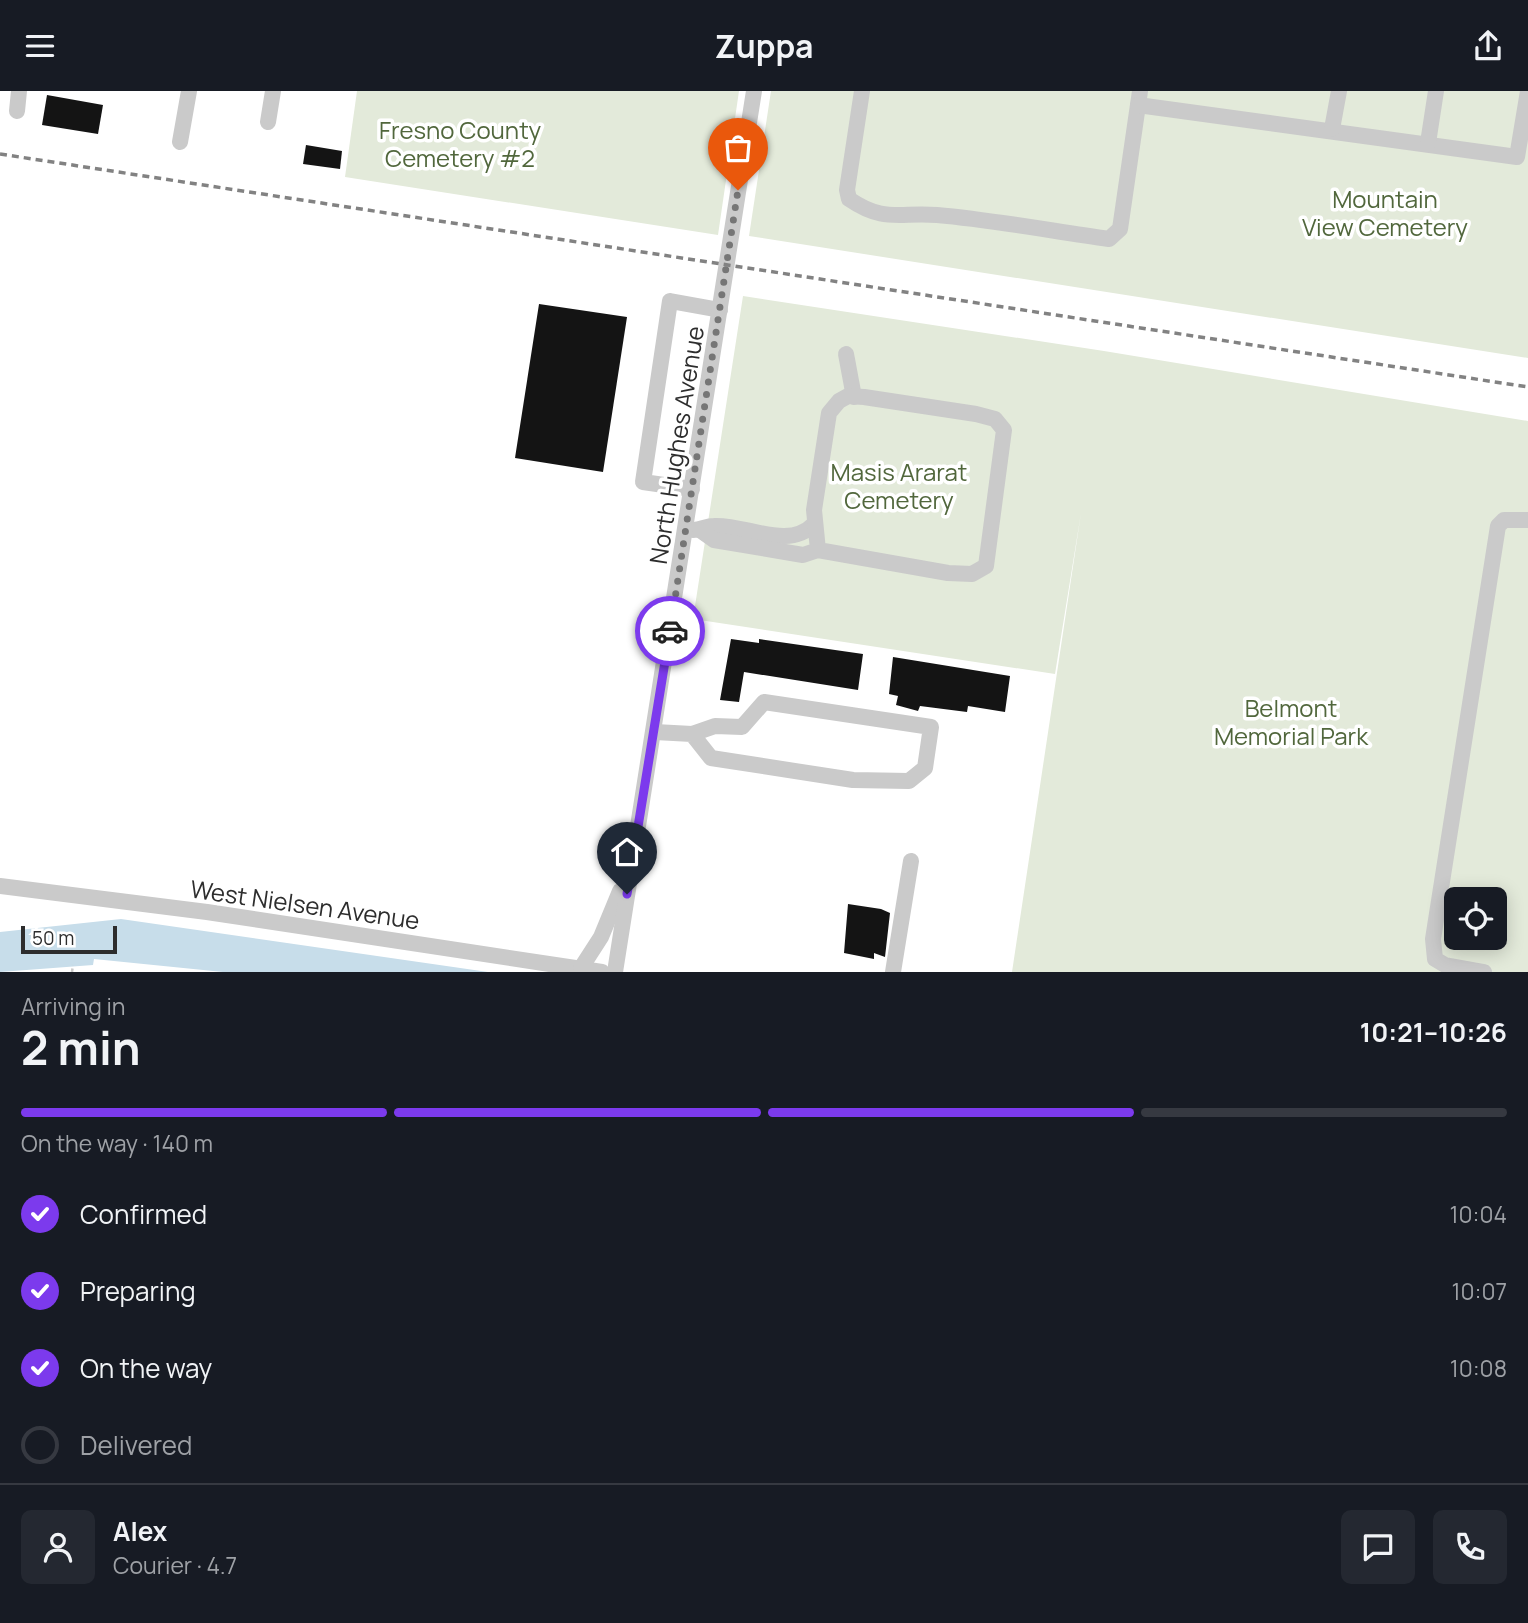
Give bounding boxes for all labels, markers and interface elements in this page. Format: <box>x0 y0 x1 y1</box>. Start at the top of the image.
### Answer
text: Zuppa <box>714 24 814 68</box>
icon: menu <box>21 27 59 65</box>
icon: share <box>1469 27 1507 65</box>
park label: Fresno County Cemetery #2 <box>379 113 541 174</box>
pin <box>708 118 768 190</box>
icon: bag <box>719 129 757 167</box>
park label: Mountain View Cemetery <box>1302 182 1468 243</box>
street label: North Hughes Avenue <box>641 324 711 566</box>
park label: Masis Ararat Cemetery <box>831 455 967 516</box>
courier <box>635 596 705 666</box>
icon: car <box>651 612 689 650</box>
park label: Belmont Memorial Park <box>1214 691 1369 752</box>
pin <box>597 822 657 894</box>
icon: home <box>608 833 646 871</box>
street label: West Nielsen Avenue <box>188 872 422 936</box>
map controls <box>1444 887 1507 950</box>
button: locate <box>1444 887 1507 950</box>
scale bar <box>21 923 117 955</box>
text: 50 m <box>32 925 74 951</box>
text: Arriving in <box>21 990 126 1022</box>
text: 10:21–10:26 <box>1360 1014 1507 1050</box>
text: 2 min <box>21 1016 141 1079</box>
text: On the way · 140 m <box>21 1127 213 1159</box>
icon: check <box>21 1195 59 1233</box>
text: Confirmed <box>80 1196 207 1232</box>
text: 10:04 <box>1450 1198 1507 1230</box>
icon: check <box>21 1272 59 1310</box>
text: Preparing <box>80 1273 196 1309</box>
text: 10:07 <box>1452 1275 1507 1307</box>
icon: check <box>21 1349 59 1387</box>
text: On the way <box>80 1350 212 1386</box>
text: 10:08 <box>1450 1352 1507 1384</box>
text: Delivered <box>80 1427 192 1463</box>
button: person <box>21 1510 95 1584</box>
button: chat <box>1341 1510 1415 1584</box>
button: phone <box>1433 1510 1507 1584</box>
text: Alex <box>113 1513 167 1549</box>
text: Courier · 4.7 <box>113 1549 237 1581</box>

